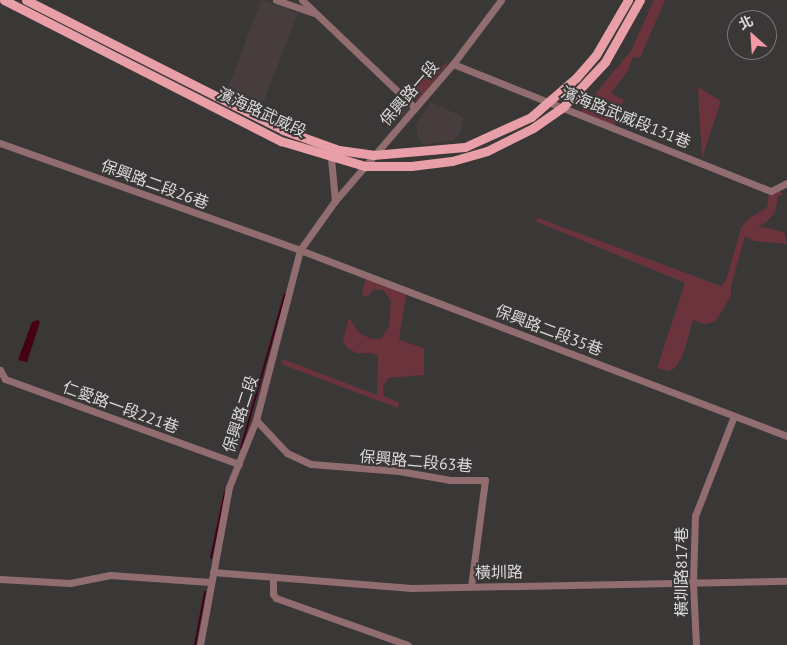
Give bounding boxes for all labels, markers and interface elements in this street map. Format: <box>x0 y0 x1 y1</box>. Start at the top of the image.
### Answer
north arrow <box>727 10 777 60</box>
text: 北 <box>736 11 756 34</box>
street label: 保興路一段 <box>376 57 442 129</box>
street label: 濱海路武威段131巷 <box>558 82 694 152</box>
street label: 濱海路武威段 <box>214 83 310 141</box>
street label: 保興路二段26巷 <box>98 156 212 212</box>
street label: 保興路二段35巷 <box>493 301 605 359</box>
street label: 保興路二段 <box>219 373 261 455</box>
street label: 仁愛路一段221巷 <box>60 377 182 437</box>
street label: 保興路二段63巷 <box>359 446 473 476</box>
street label: 橫圳路817巷 <box>671 527 691 617</box>
street label: 橫圳路 <box>475 562 523 582</box>

